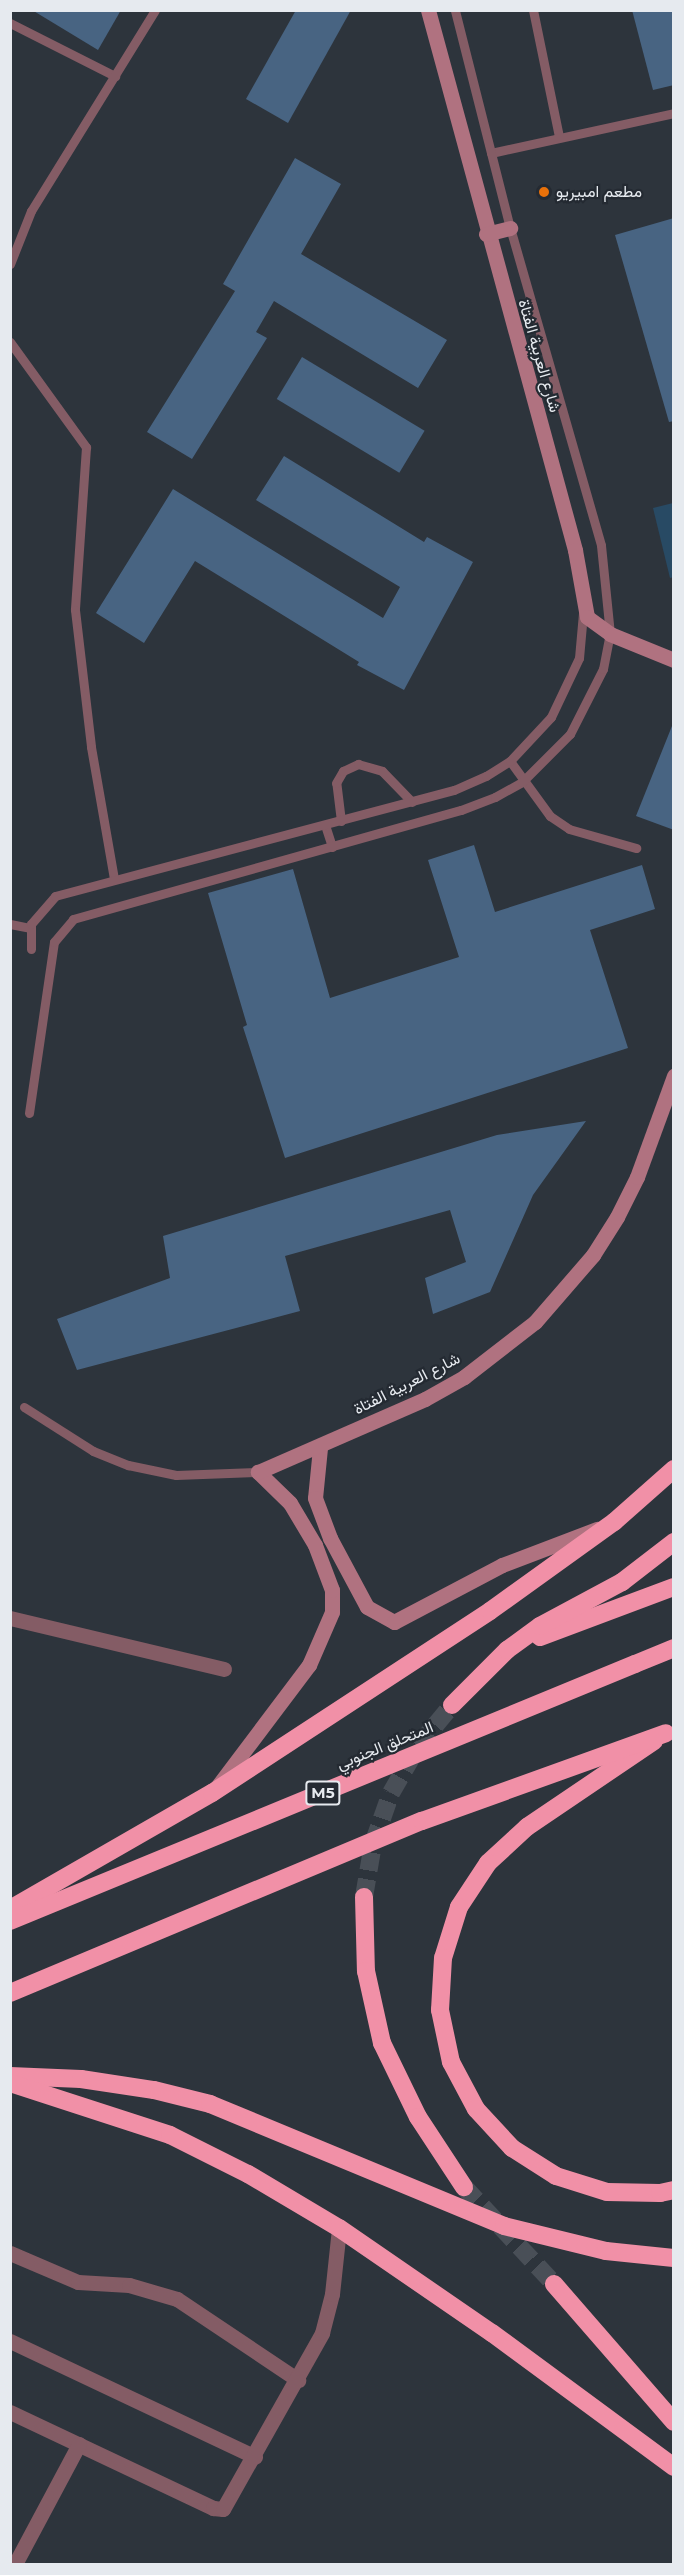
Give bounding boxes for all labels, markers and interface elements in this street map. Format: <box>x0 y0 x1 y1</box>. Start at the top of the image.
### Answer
place label: مطعم امبيريو <box>556 182 642 202</box>
marker: مطعم امبيريو <box>537 185 551 199</box>
street label: شارع العربية الفتاة <box>514 297 564 415</box>
street label: شارع العربية الفتاة <box>351 1349 463 1419</box>
street label: المتحلق الجنوبي <box>334 1718 436 1774</box>
road number: M5 <box>305 1781 341 1805</box>

